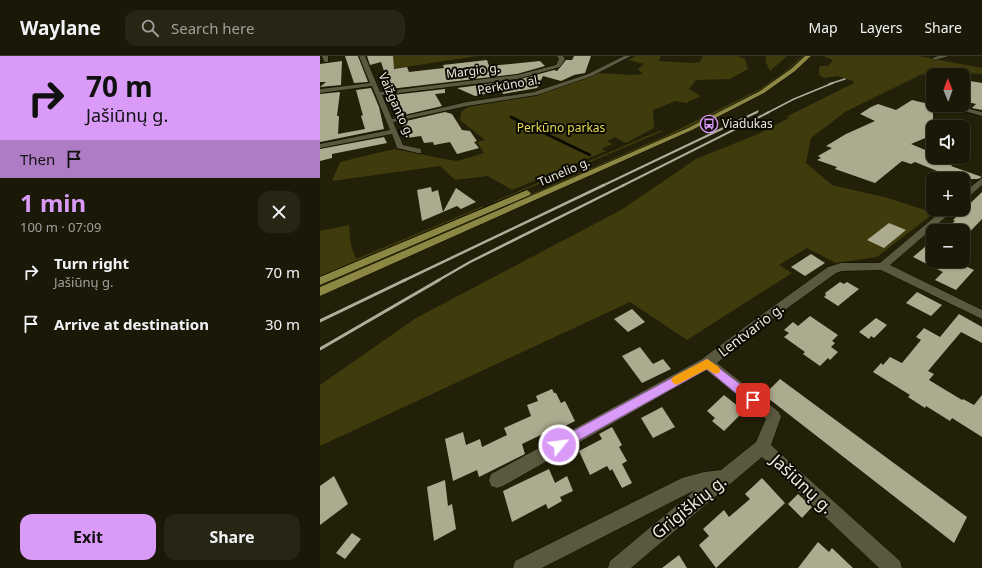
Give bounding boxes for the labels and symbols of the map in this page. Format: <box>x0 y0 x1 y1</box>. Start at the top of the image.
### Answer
street label: Margio g. <box>445 59 501 82</box>
north arrow <box>926 68 970 112</box>
street label: Vaižganto g. <box>375 70 418 140</box>
street label: Perkūno al. <box>476 71 542 98</box>
bus stop icon: Viadukas <box>699 114 719 134</box>
place label: Viadukas <box>722 115 773 132</box>
park label: Perkūno parkas <box>517 119 606 136</box>
street label: Tunelio g. <box>535 153 592 190</box>
street label: Lentvario g. <box>714 299 787 361</box>
pin <box>736 383 770 417</box>
position arrow <box>538 424 580 466</box>
street label: Jašiūnų g. <box>765 447 839 519</box>
street label: Grigiškių g. <box>646 469 731 544</box>

